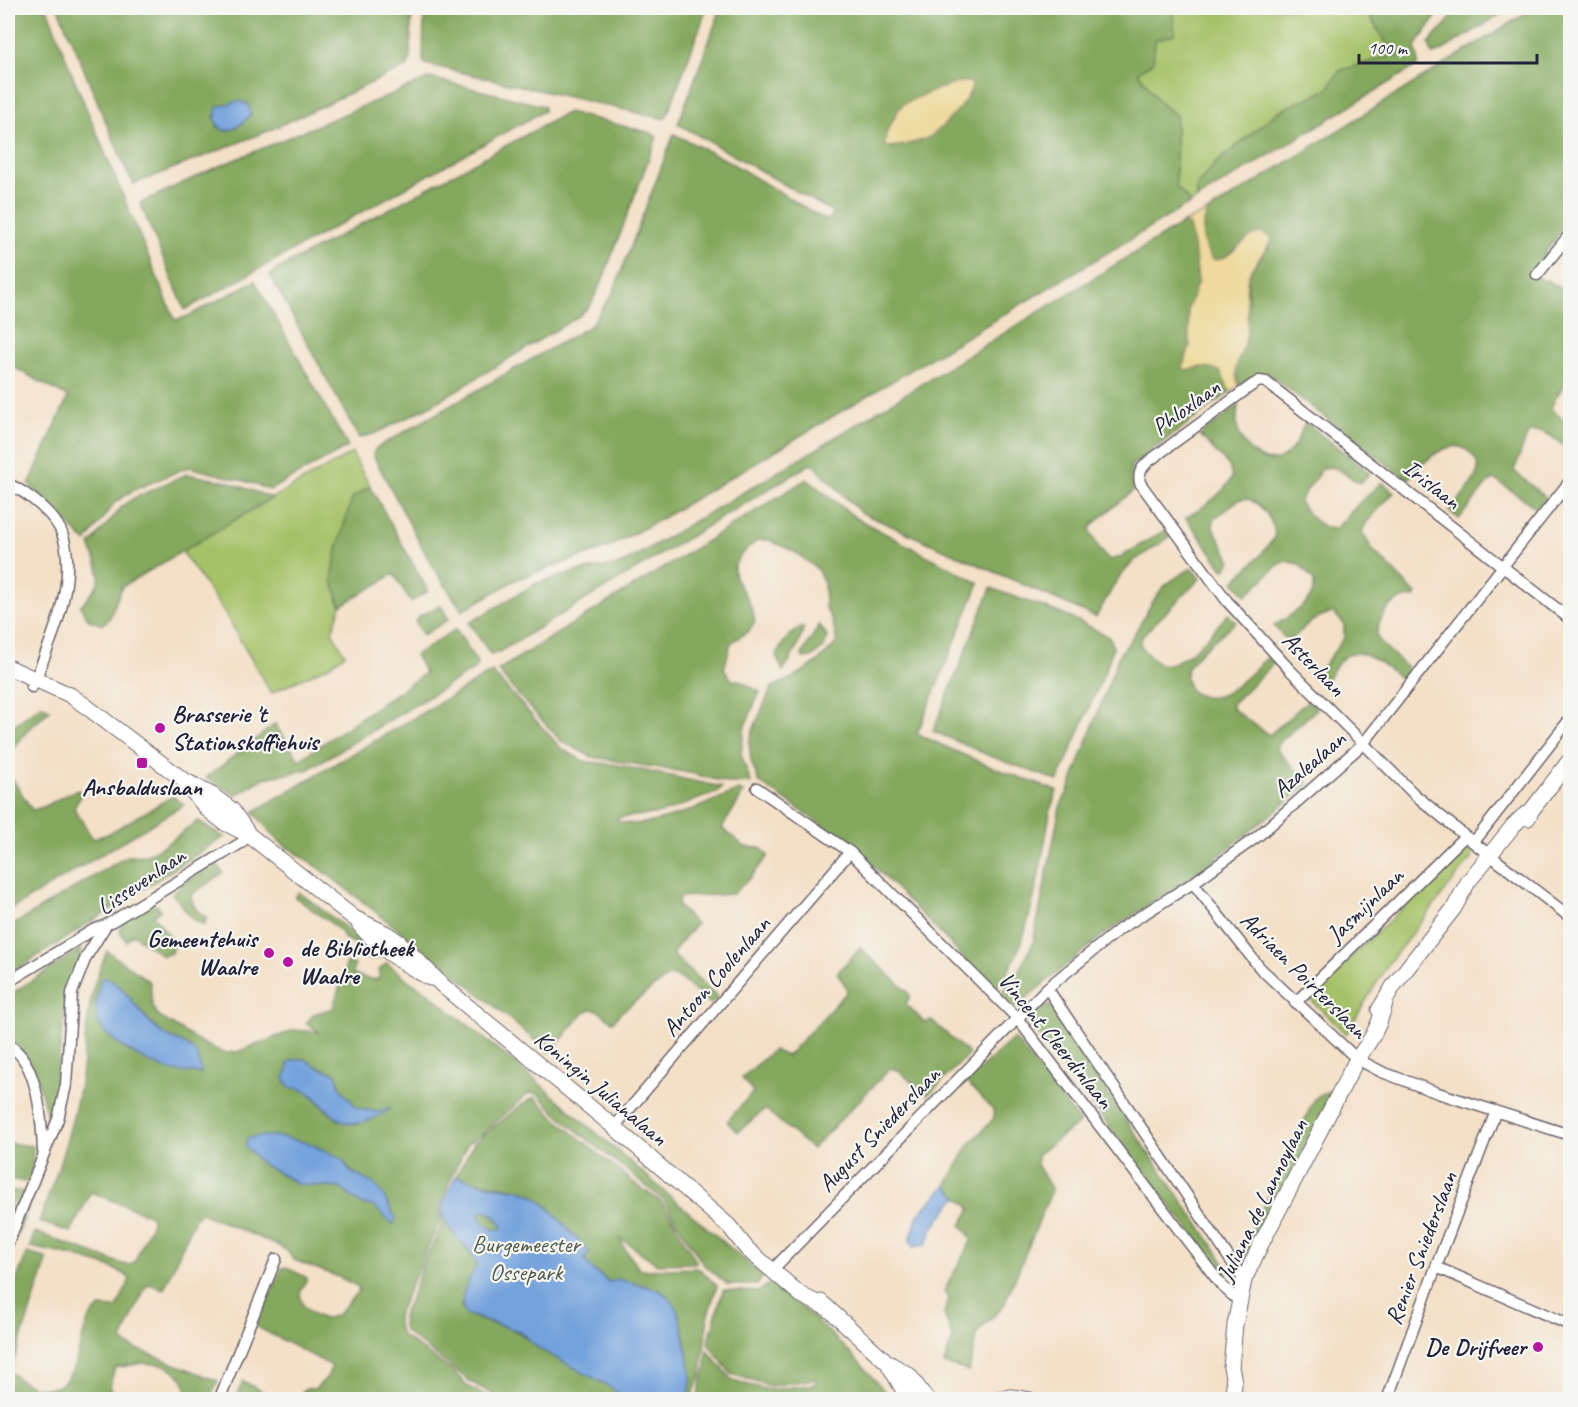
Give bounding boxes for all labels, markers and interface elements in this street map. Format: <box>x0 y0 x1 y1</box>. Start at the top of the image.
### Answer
scale bar <box>1359 27 1538 65</box>
text: 100 m <box>1368 37 1409 59</box>
street label: Phloxlaan <box>1146 372 1226 442</box>
street label: Irislaan <box>1397 452 1468 517</box>
street label: Asterlaan <box>1276 625 1352 703</box>
place label: Brasserie 't Stationskoffiehuis <box>172 699 321 757</box>
marker: Brasserie 't Stationskoffiehuis <box>153 721 167 735</box>
street label: Azalealaan <box>1266 723 1353 804</box>
marker: Ansbalduslaan <box>135 756 149 770</box>
place label: Ansbalduslaan <box>82 772 203 802</box>
street label: Lissevenlaan <box>91 840 192 922</box>
street label: Jasmijnlaan <box>1319 860 1411 950</box>
street label: Adriaen Poirterslaan <box>1234 905 1375 1046</box>
street label: Antoon Coolenlaan <box>655 909 777 1043</box>
place label: Gemeentehuis Waalre <box>147 924 260 982</box>
place label: de Bibliotheek Waalre <box>300 933 415 991</box>
marker: Gemeentehuis Waalre <box>262 946 276 960</box>
marker: de Bibliotheek Waalre <box>281 955 295 969</box>
street label: Vincent Cleerdinlaan <box>992 966 1121 1115</box>
street label: Koningin Julianalaan <box>528 1024 674 1153</box>
street label: August Sniederslaan <box>811 1059 947 1198</box>
street label: Juliana de Lannoylaan <box>1209 1114 1314 1287</box>
street label: Renier Sniederslaan <box>1378 1167 1464 1329</box>
park label: Burgemeester Ossepark <box>472 1229 582 1287</box>
place label: De Drijfveer <box>1425 1332 1528 1362</box>
marker: De Drijfveer <box>1531 1340 1545 1354</box>

